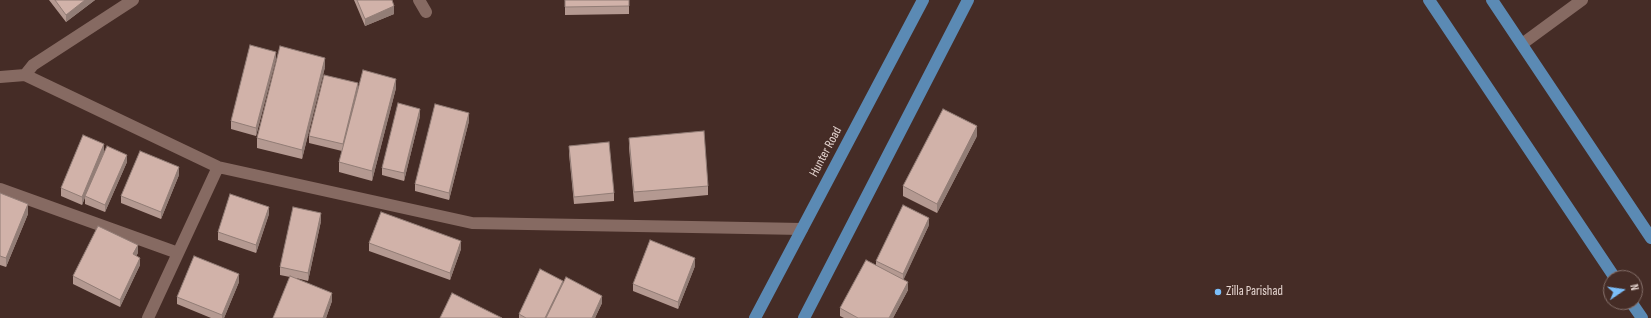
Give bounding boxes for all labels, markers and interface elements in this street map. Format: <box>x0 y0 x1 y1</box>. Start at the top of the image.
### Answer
street label: Hunter Road <box>806 124 846 180</box>
north arrow <box>1603 270 1643 310</box>
text: N <box>1627 283 1641 292</box>
place label: Zilla Parishad <box>1226 284 1283 300</box>
marker: Zilla Parishad <box>1213 287 1223 297</box>

